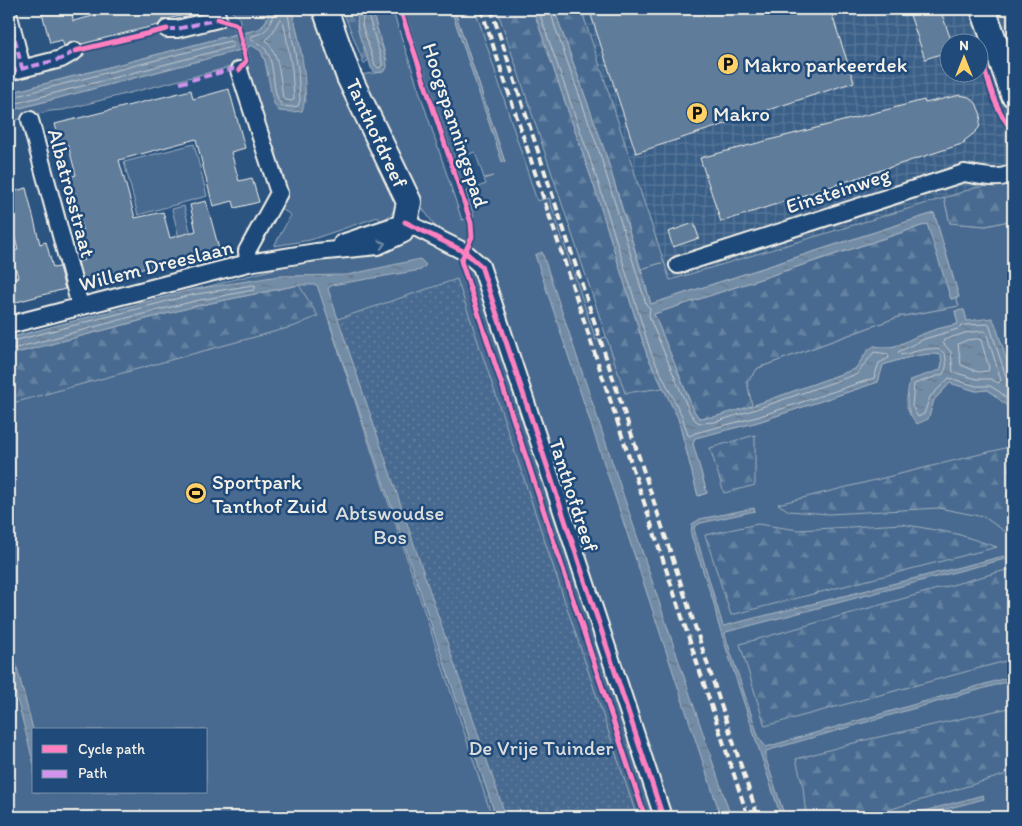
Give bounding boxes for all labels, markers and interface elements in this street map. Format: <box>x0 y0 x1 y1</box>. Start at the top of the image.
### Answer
north arrow <box>940 32 990 82</box>
text: N <box>959 37 969 54</box>
street label: Hoogspanningspad <box>418 40 495 211</box>
parking icon: Makro parkeerdek <box>716 52 740 76</box>
place label: Makro parkeerdek <box>744 52 908 77</box>
street label: Tanthofdreef <box>341 74 413 192</box>
parking icon: Makro <box>685 101 709 125</box>
place label: Makro <box>713 101 770 126</box>
street label: Albatrosstraat <box>43 126 101 260</box>
street label: Einsteinweg <box>783 161 894 219</box>
street label: Willem Dreeslaan <box>76 234 236 296</box>
one-way arrow <box>377 239 385 249</box>
street label: Tanthofdreef <box>544 435 604 555</box>
place label: Sportpark Tanthof Zuid <box>212 469 327 518</box>
sports icon: Sportpark Tanthof Zuid <box>184 481 208 505</box>
park label: Abtswoudse Bos <box>336 500 445 549</box>
legend <box>32 728 208 794</box>
park label: De Vrije Tuinder <box>468 735 614 760</box>
text: Cycle path <box>78 740 145 758</box>
text: Path <box>78 764 107 782</box>

